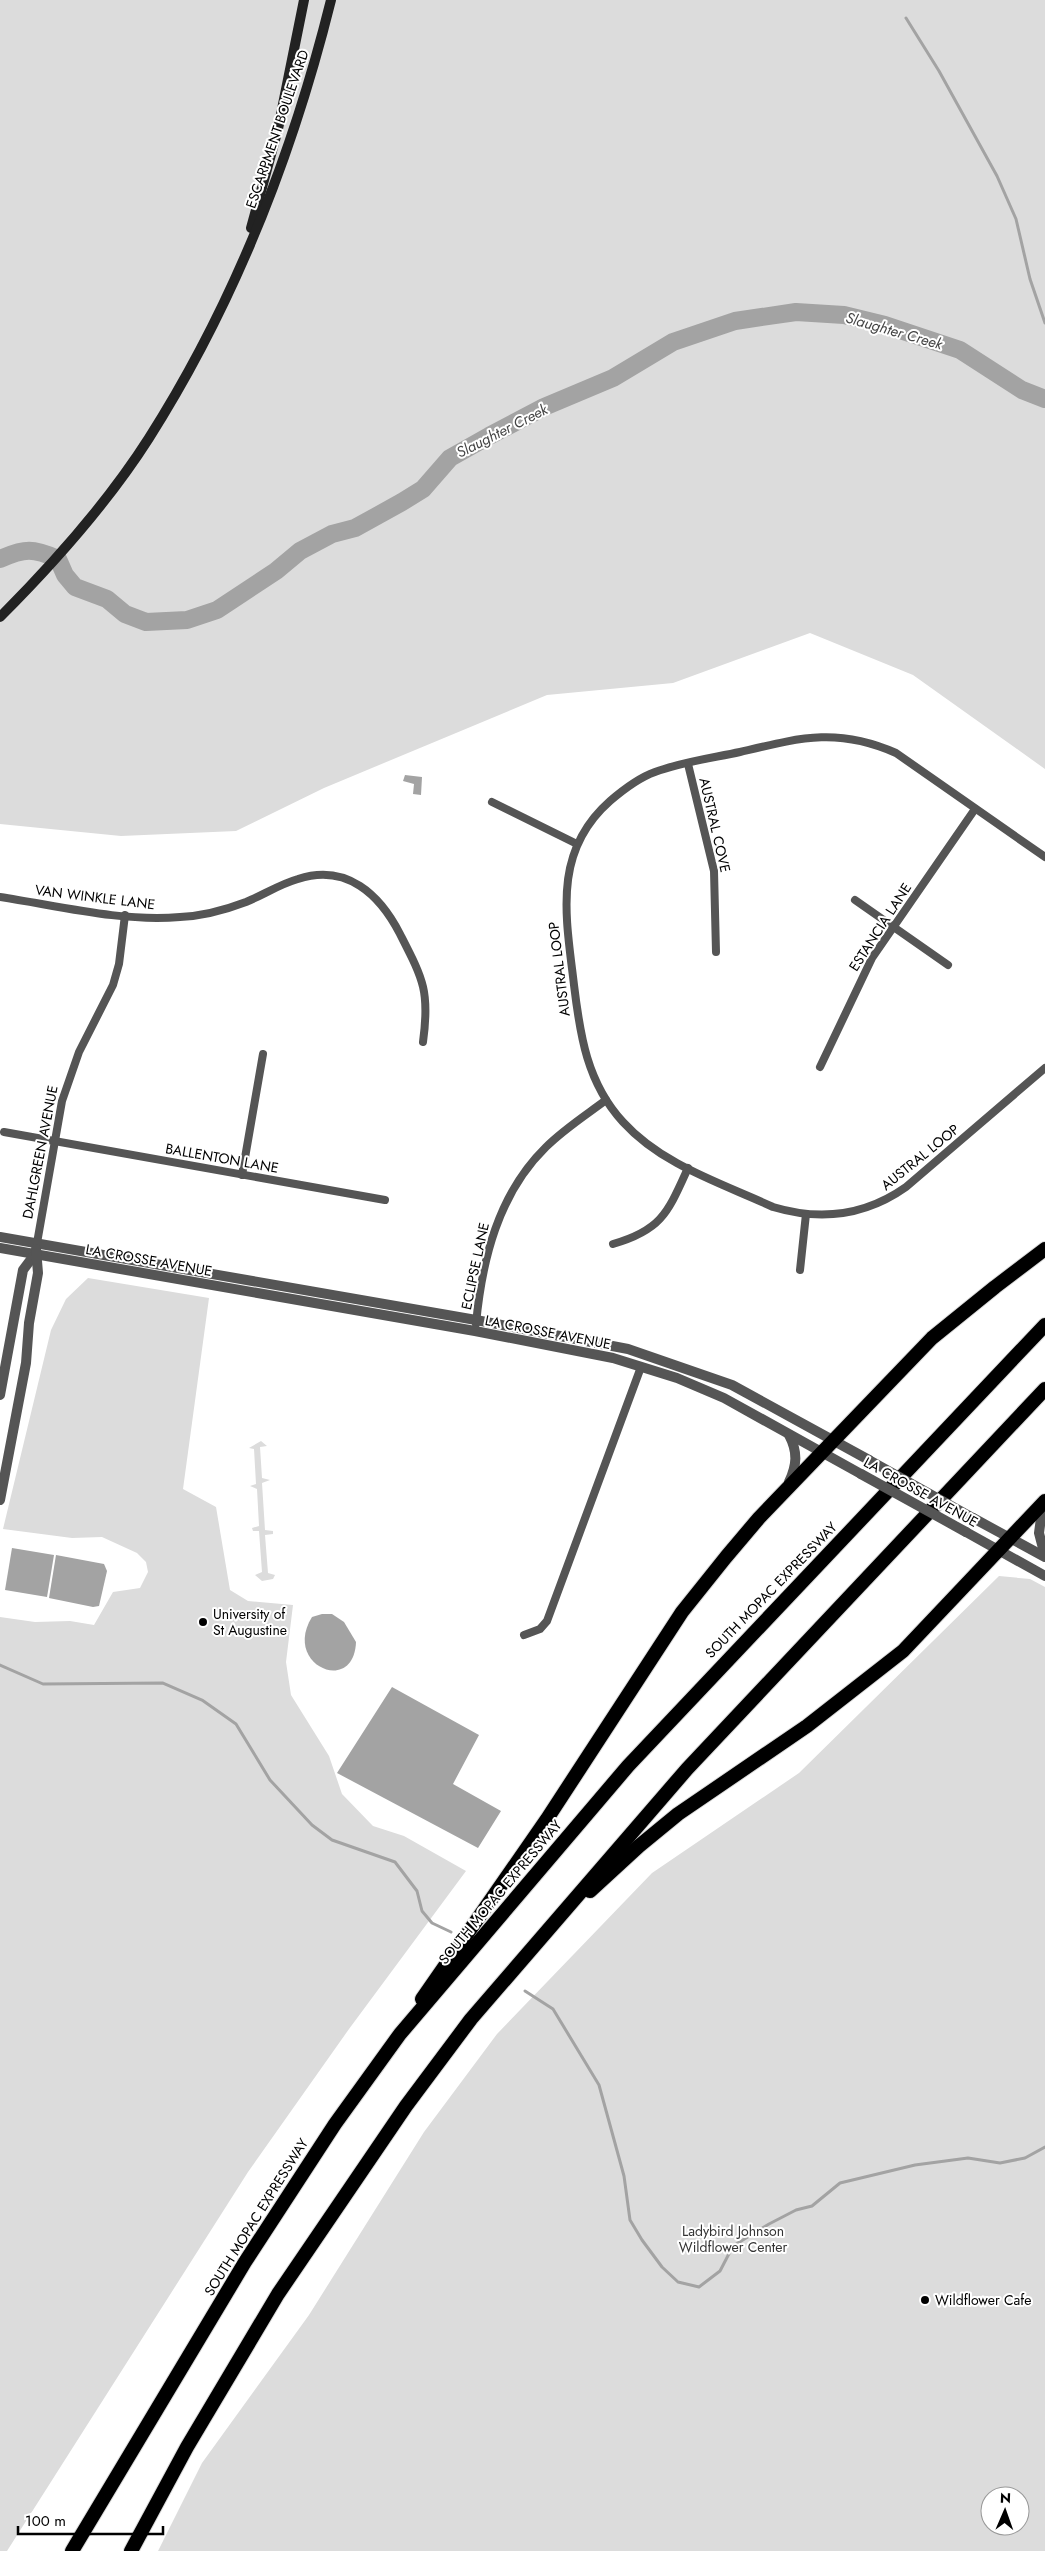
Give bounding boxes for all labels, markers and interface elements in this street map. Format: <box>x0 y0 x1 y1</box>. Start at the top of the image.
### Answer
street label: ESCARPMENT BOULEVARD <box>240 47 314 211</box>
water label: Slaughter Creek <box>843 307 946 355</box>
water label: Slaughter Creek <box>453 398 552 463</box>
street label: AUSTRAL COVE <box>694 776 736 874</box>
street label: ESTANCIA LANE <box>844 879 916 975</box>
street label: VAN WINKLE LANE <box>34 880 156 914</box>
street label: AUSTRAL LOOP <box>543 920 575 1018</box>
street label: DAHLGREEN AVENUE <box>17 1084 63 1220</box>
street label: AUSTRAL LOOP <box>877 1119 964 1195</box>
street label: BALLENTON LANE <box>164 1138 280 1178</box>
street label: ECLIPSE LANE <box>456 1221 494 1311</box>
street label: LA CROSSE AVENUE <box>84 1239 214 1281</box>
street label: LA CROSSE AVENUE <box>483 1310 613 1354</box>
street label: LA CROSSE AVENUE <box>860 1452 982 1532</box>
street label: SOUTH MOPAC EXPRESSWAY <box>700 1517 842 1663</box>
place label: University of St Augustine <box>213 1604 287 1640</box>
marker: University of St Augustine <box>197 1616 209 1628</box>
street label: SOUTH MOPAC EXPRESSWAY <box>434 1816 566 1968</box>
street label: SOUTH MOPAC EXPRESSWAY <box>199 2134 313 2300</box>
park label: Ladybird Johnson Wildflower Center <box>679 2221 787 2257</box>
place label: Wildflower Cafe <box>935 2290 1031 2310</box>
marker: Wildflower Cafe <box>919 2294 931 2306</box>
north arrow <box>980 2486 1030 2536</box>
text: N <box>1000 2488 1011 2508</box>
scale bar <box>18 2504 162 2536</box>
text: 100 m <box>25 2510 66 2532</box>

